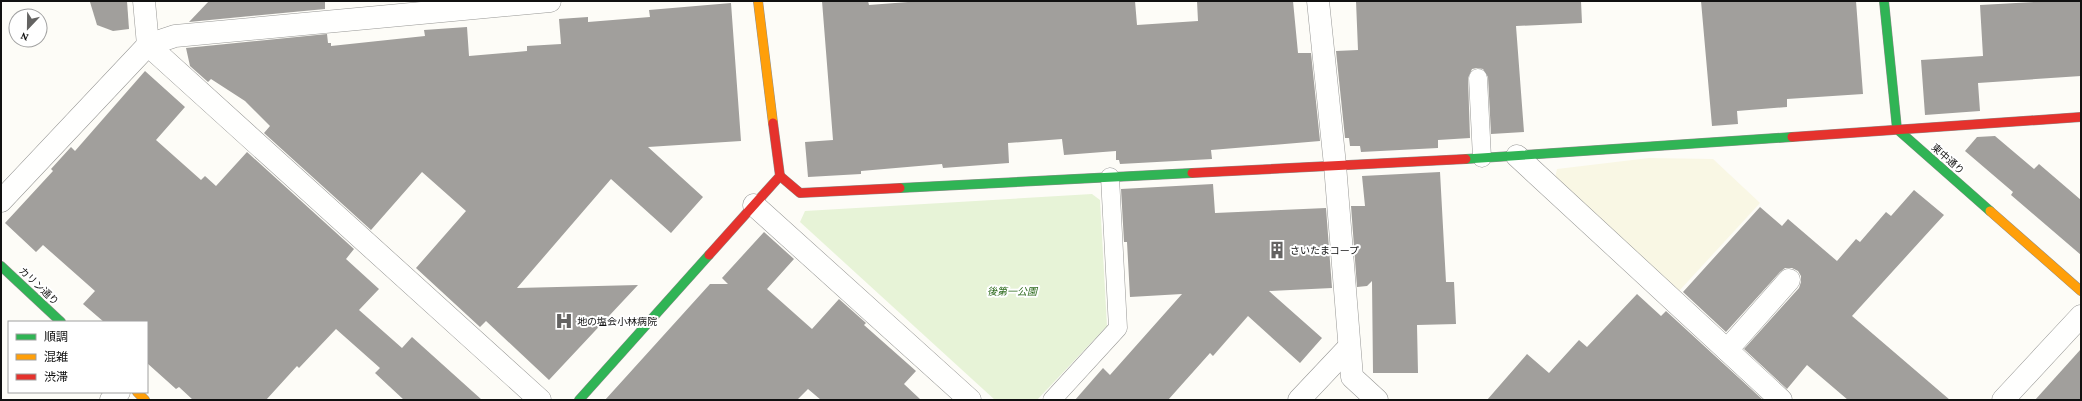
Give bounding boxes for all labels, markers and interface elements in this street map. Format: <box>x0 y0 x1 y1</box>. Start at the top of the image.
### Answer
north arrow <box>8 8 48 48</box>
text: N <box>18 30 30 44</box>
street label: 東中通り <box>1929 142 1967 176</box>
building icon: さいたまコープ <box>1267 240 1287 260</box>
place label: さいたまコープ <box>1290 245 1359 256</box>
street label: カリン通り <box>17 265 61 307</box>
park label: 後第一公園 <box>987 286 1039 297</box>
hospital icon: 地の塩会小林病院 <box>554 311 574 331</box>
place label: 地の塩会小林病院 <box>577 316 657 327</box>
legend <box>8 321 148 393</box>
text: 順調 <box>44 330 68 344</box>
text: 混雑 <box>44 350 68 364</box>
text: 渋滞 <box>44 370 68 384</box>

